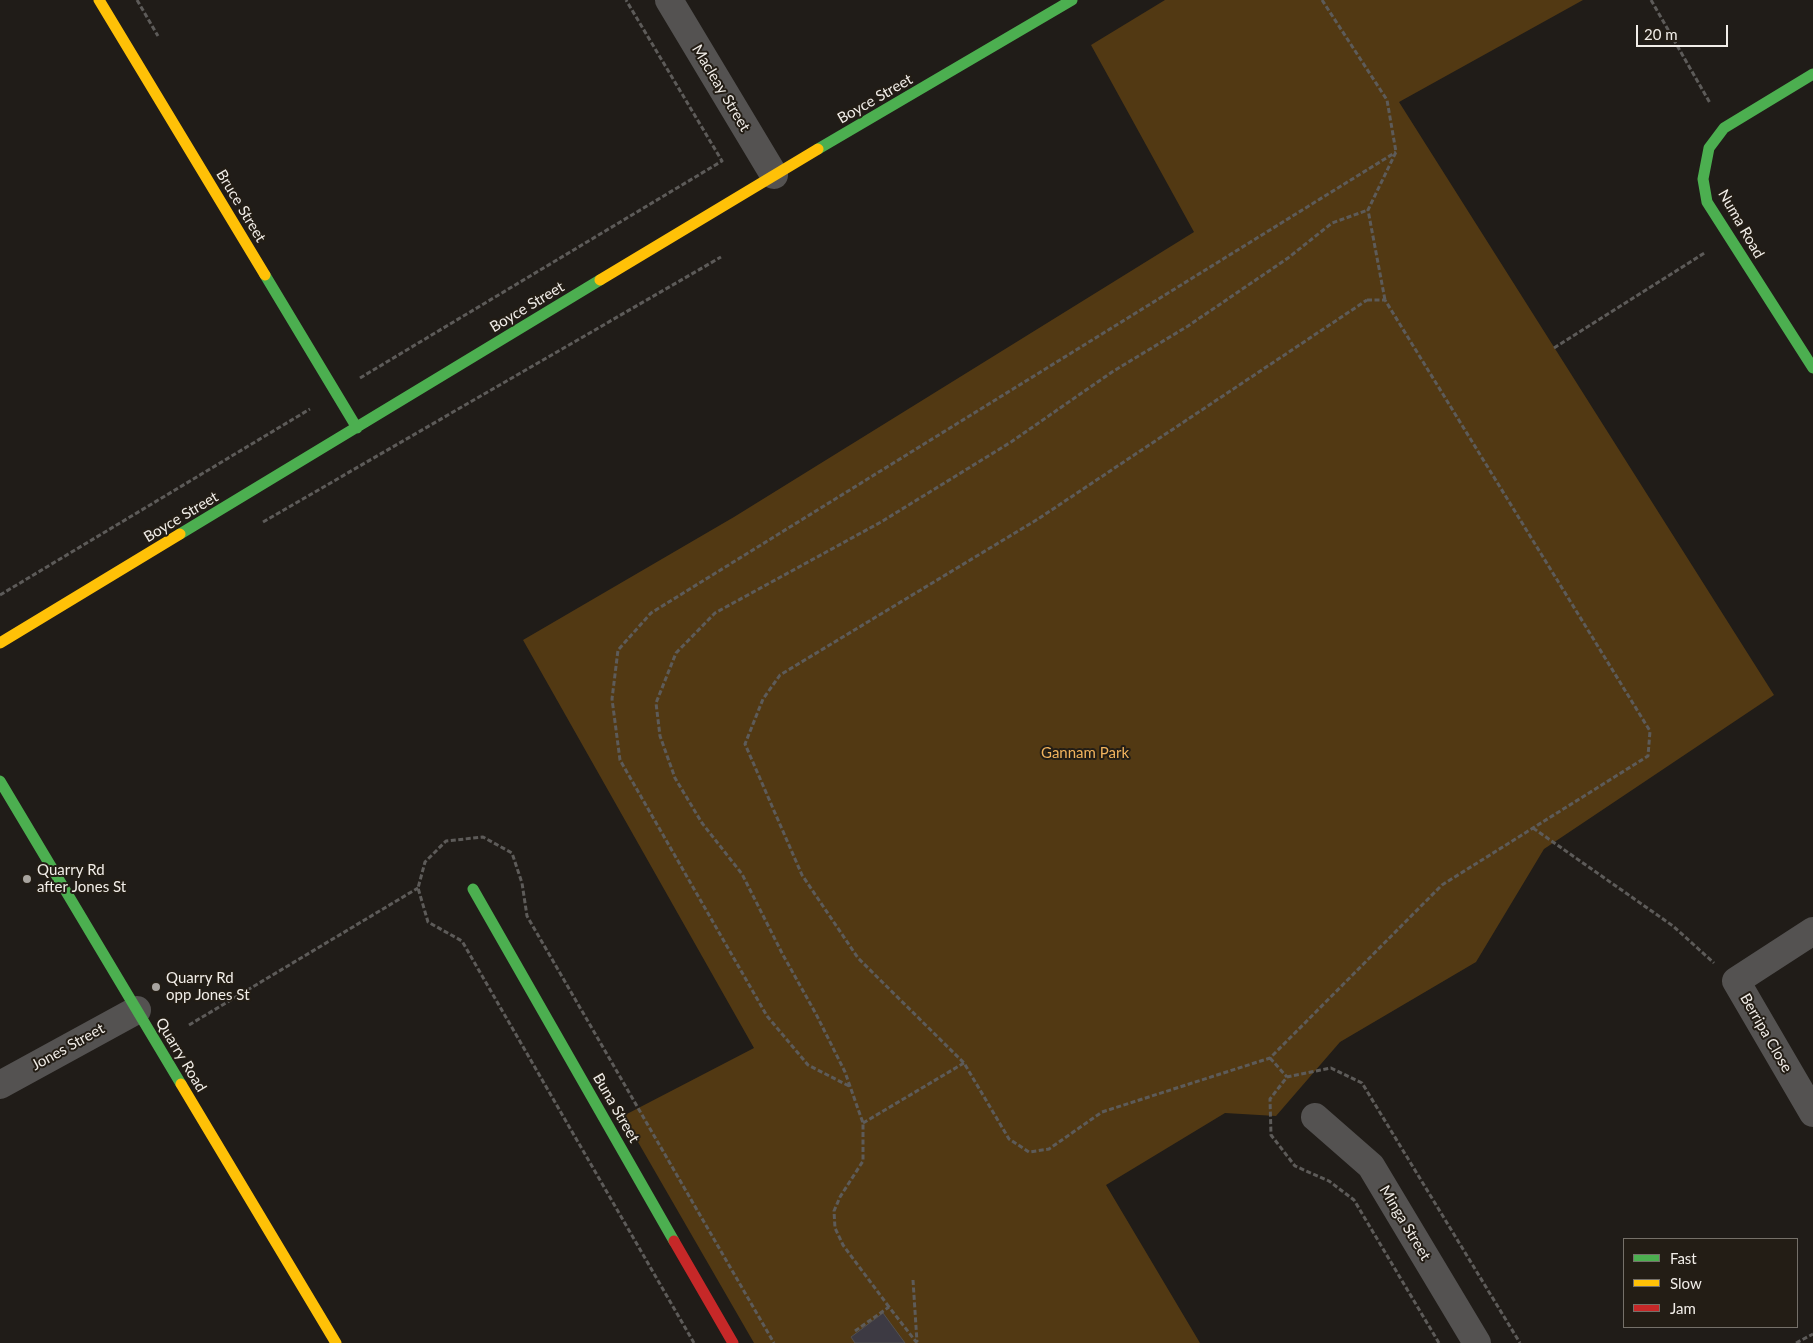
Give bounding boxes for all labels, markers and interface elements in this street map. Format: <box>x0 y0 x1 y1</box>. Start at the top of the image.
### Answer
scale bar <box>1638 15 1730 47</box>
text: 20 m <box>1644 25 1678 43</box>
street label: Macleay Street <box>688 41 754 135</box>
street label: Boyce Street <box>834 70 916 128</box>
street label: Bruce Street <box>212 166 270 246</box>
street label: Numa Road <box>1714 186 1768 262</box>
street label: Boyce Street <box>487 278 567 336</box>
street label: Boyce Street <box>141 488 221 546</box>
park label: Gannam Park <box>1041 744 1129 762</box>
place label: Quarry Rd after Jones St <box>37 861 126 896</box>
marker: Quarry Rd after Jones St <box>21 873 33 885</box>
place label: Quarry Rd opp Jones St <box>166 969 250 1004</box>
marker: Quarry Rd opp Jones St <box>150 981 162 993</box>
street label: Berripa Close <box>1736 990 1796 1076</box>
street label: Quarry Road <box>152 1015 210 1095</box>
street label: Jones Street <box>28 1020 108 1074</box>
street label: Buna Street <box>589 1070 643 1146</box>
street label: Minga Street <box>1376 1182 1434 1264</box>
legend <box>1623 1238 1798 1328</box>
text: Fast <box>1670 1249 1697 1267</box>
text: Slow <box>1670 1274 1702 1292</box>
text: Jam <box>1670 1299 1696 1317</box>

